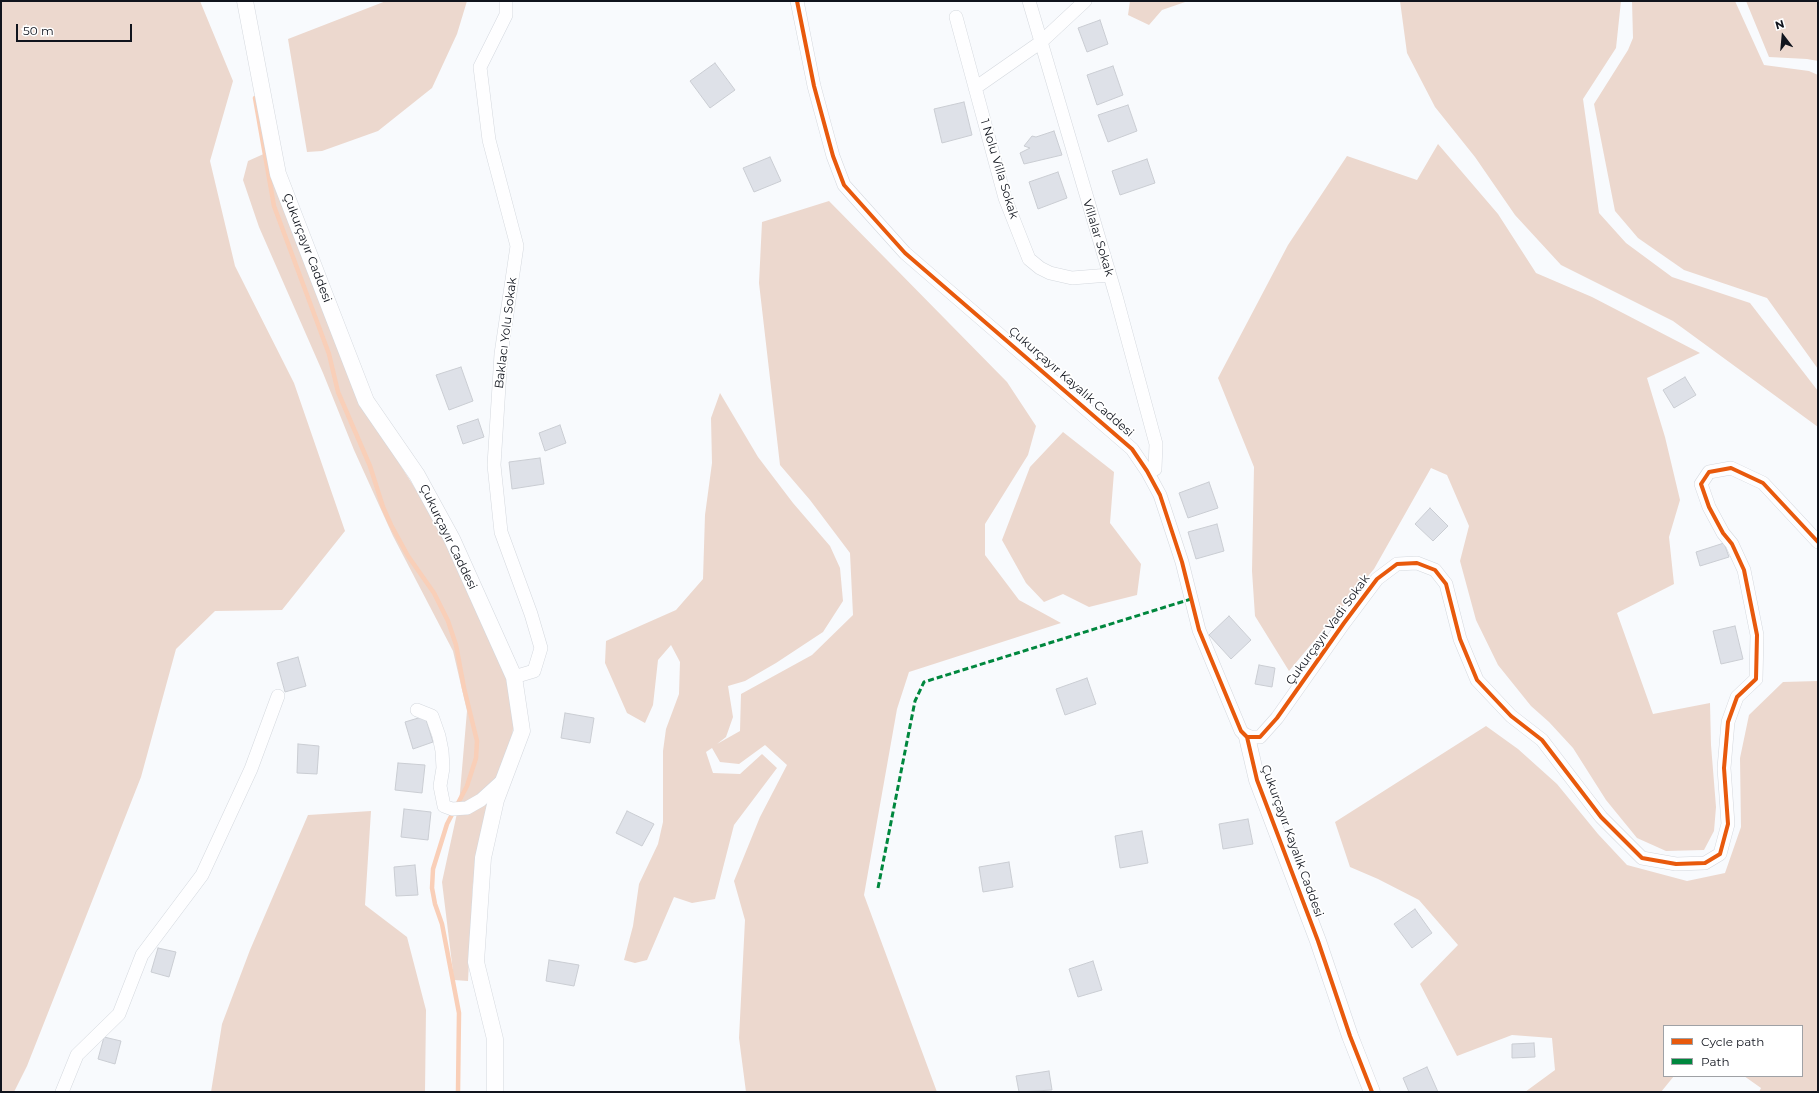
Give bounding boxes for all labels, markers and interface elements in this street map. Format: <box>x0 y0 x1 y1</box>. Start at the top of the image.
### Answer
scale bar <box>18 16 134 42</box>
north arrow <box>1763 16 1803 56</box>
text: N <box>1773 17 1786 32</box>
text: 50 m <box>23 23 54 38</box>
street label: 1 Nolu Villa Sokak <box>977 117 1021 221</box>
street label: Çukurçayır Caddesi <box>280 191 334 305</box>
street label: Villalar Sokak <box>1080 198 1116 278</box>
street label: Baklacı Yolu Sokak <box>492 277 520 389</box>
street label: Çukurçayır Kayalık Caddesi <box>1006 324 1136 440</box>
street label: Çukurçayır Caddesi <box>416 482 480 592</box>
street label: Çukurçayır Vadi Sokak <box>1283 572 1373 688</box>
street label: Çukurçayır Kayalık Caddesi <box>1258 763 1326 919</box>
legend <box>1663 1025 1803 1077</box>
text: Cycle path <box>1701 1034 1764 1049</box>
text: Path <box>1701 1054 1730 1069</box>

